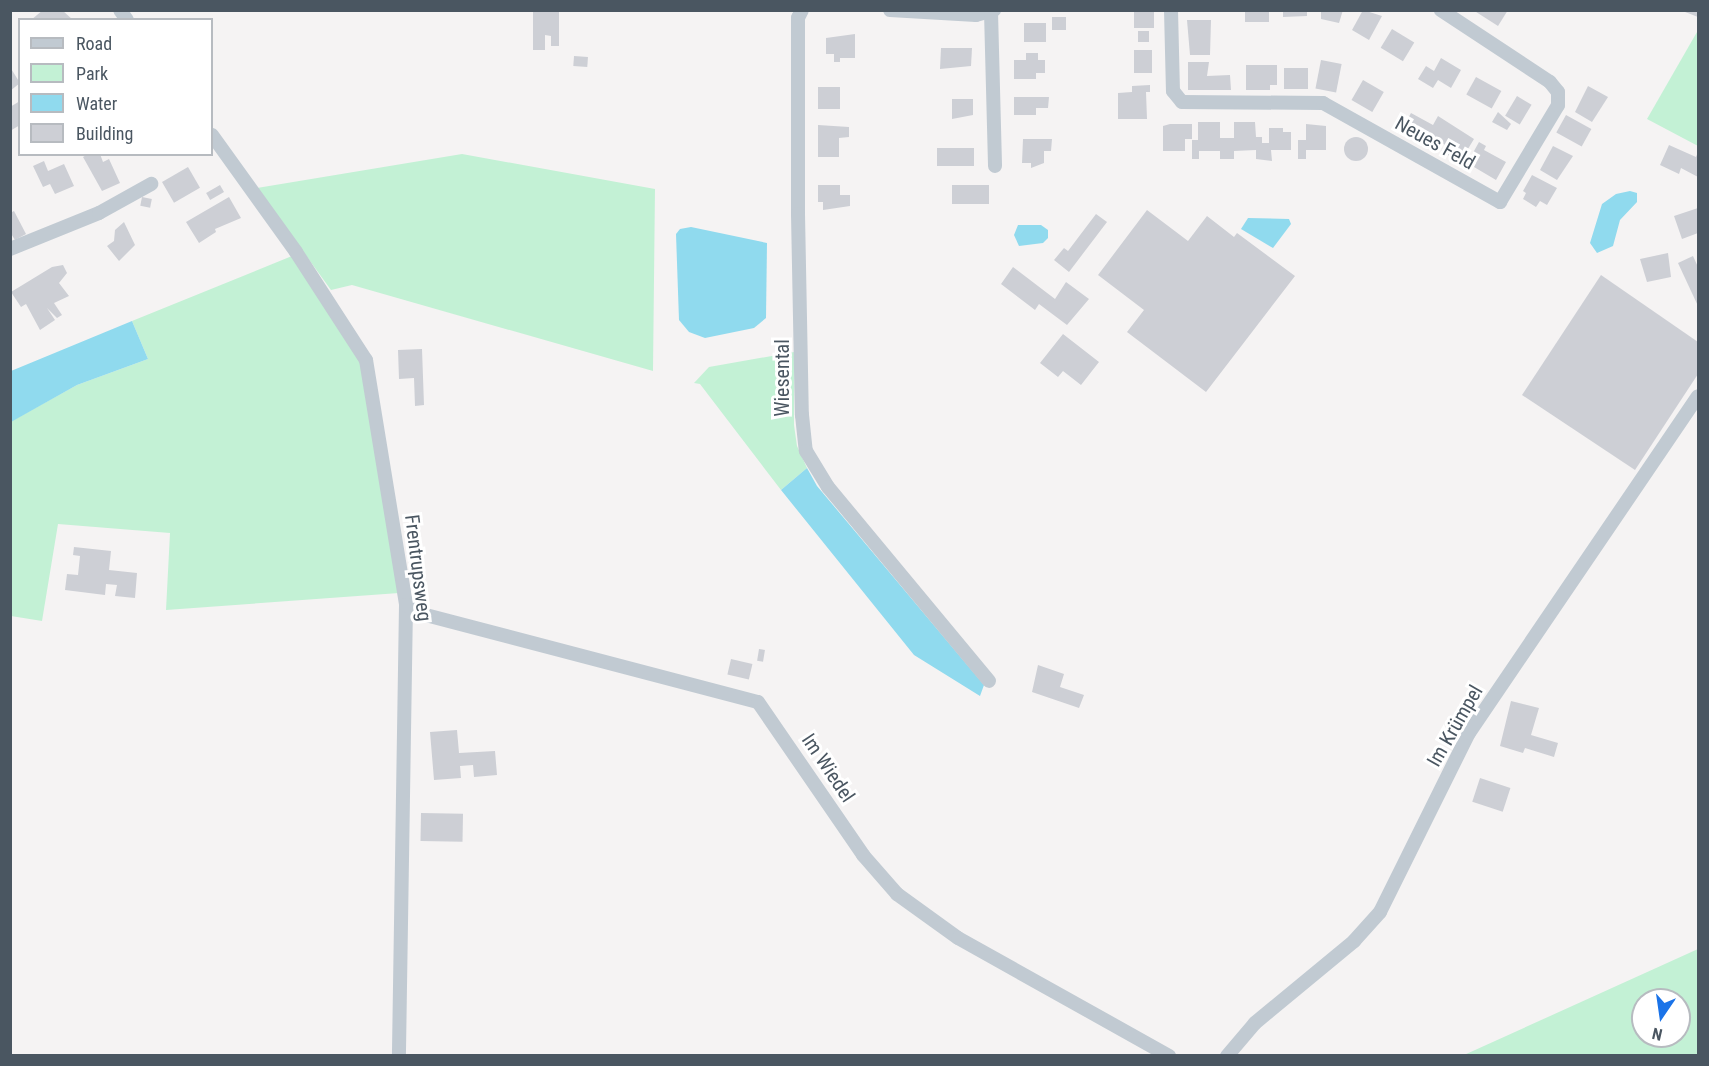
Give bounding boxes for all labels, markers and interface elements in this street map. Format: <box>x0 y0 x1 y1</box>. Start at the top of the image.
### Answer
legend <box>18 18 213 156</box>
text: Road <box>76 33 112 54</box>
text: Park <box>76 63 108 84</box>
text: Water <box>76 93 117 114</box>
street label: Neues Feld <box>1391 111 1479 175</box>
text: Building <box>76 123 133 144</box>
street label: Wiesental <box>770 339 794 417</box>
street label: Frentrupsweg <box>400 513 436 623</box>
street label: Im Krümpel <box>1422 681 1488 771</box>
street label: Im Wiedel <box>796 729 860 807</box>
north arrow <box>1631 988 1691 1048</box>
text: N <box>1650 1024 1664 1044</box>

